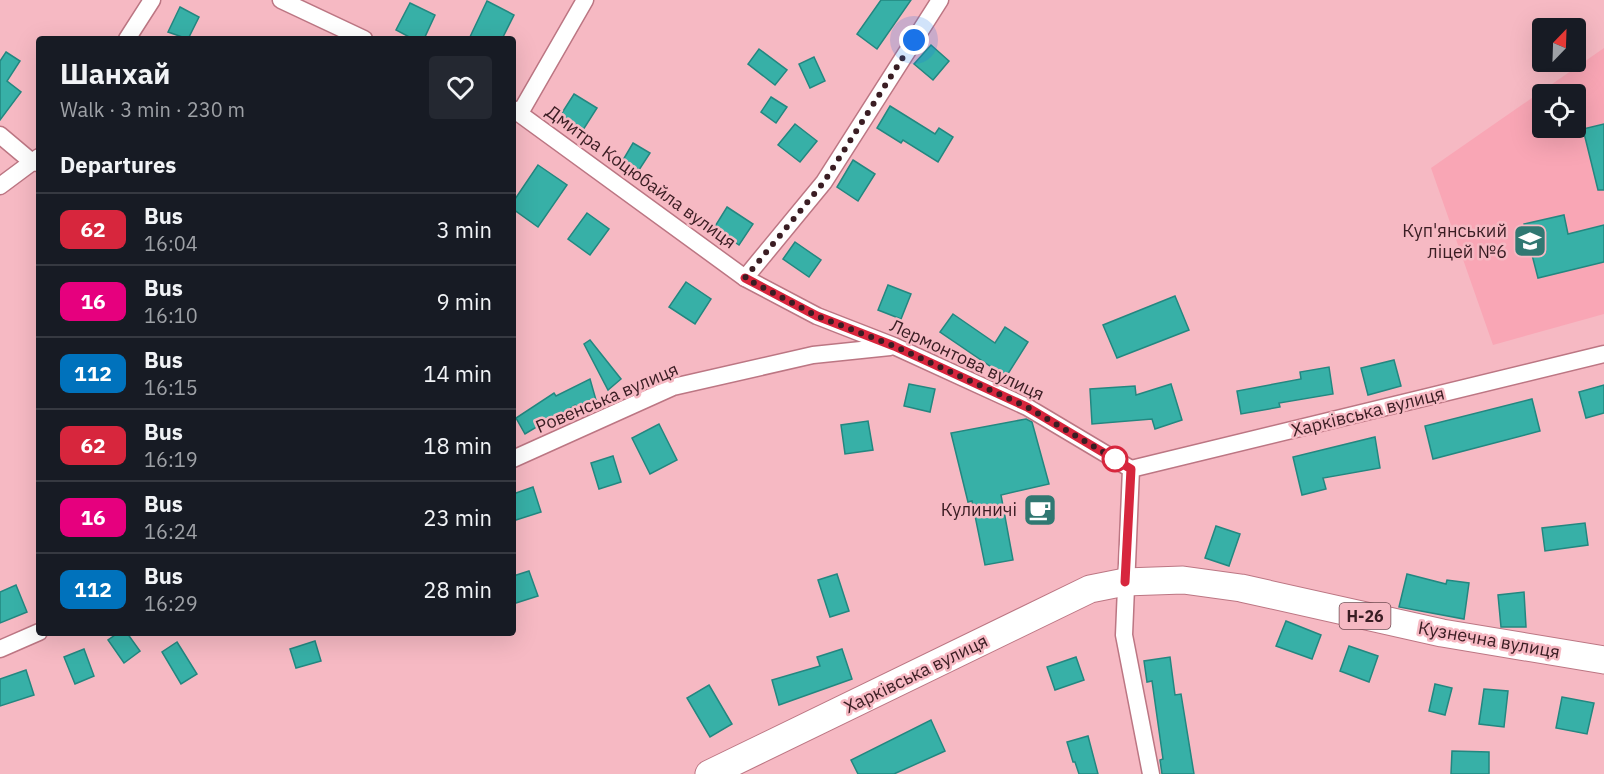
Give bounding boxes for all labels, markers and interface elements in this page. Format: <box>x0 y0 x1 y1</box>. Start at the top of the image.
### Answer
north arrow <box>1532 18 1586 72</box>
map controls <box>1532 18 1586 138</box>
your location <box>899 25 929 55</box>
text: Шанхай <box>60 55 171 92</box>
button: heart <box>429 56 492 119</box>
button: locate <box>1532 84 1586 138</box>
text: Walk · 3 min · 230 m <box>60 96 245 123</box>
street label: Дмитра Коцюбайла вулиця <box>542 100 741 253</box>
text: Departures <box>60 150 176 179</box>
text: Bus <box>144 201 183 230</box>
text: 62 <box>80 215 106 243</box>
text: 3 min <box>436 215 492 244</box>
place label: Куп'янський ліцей №6 <box>1402 219 1507 263</box>
school or university icon: Куп'янський ліцей №6 <box>1512 223 1548 259</box>
text: 16:04 <box>144 230 198 257</box>
text: Bus <box>144 273 183 302</box>
text: 16 <box>80 287 106 315</box>
text: 9 min <box>436 287 492 316</box>
text: 16:10 <box>144 302 198 329</box>
street label: Лермонтова вулиця <box>886 314 1048 405</box>
text: Bus <box>144 345 183 374</box>
street label: Ровенська вулиця <box>532 357 682 438</box>
text: 112 <box>74 359 112 387</box>
text: 14 min <box>423 359 492 388</box>
text: 16:15 <box>144 374 198 401</box>
street label: Харківська вулиця <box>1289 381 1447 442</box>
text: Bus <box>144 417 183 446</box>
text: 62 <box>80 431 106 459</box>
text: 18 min <box>423 431 492 460</box>
text: 16:19 <box>144 446 198 473</box>
unlabelled marker <box>1102 446 1128 472</box>
text: Bus <box>144 489 183 518</box>
cafe icon: Кулиничі <box>1022 492 1058 528</box>
place label: Кулиничі <box>941 498 1017 521</box>
text: 16 <box>80 503 106 531</box>
text: 23 min <box>423 503 492 532</box>
text: 16:24 <box>144 518 198 545</box>
text: Bus <box>144 561 183 590</box>
text: 112 <box>74 575 112 603</box>
text: 28 min <box>423 575 492 604</box>
text: 16:29 <box>144 590 198 617</box>
road number: Н-26 <box>1340 603 1390 629</box>
street label: Кузнечна вулиця <box>1416 616 1562 663</box>
street label: Харківська вулиця <box>840 629 991 718</box>

